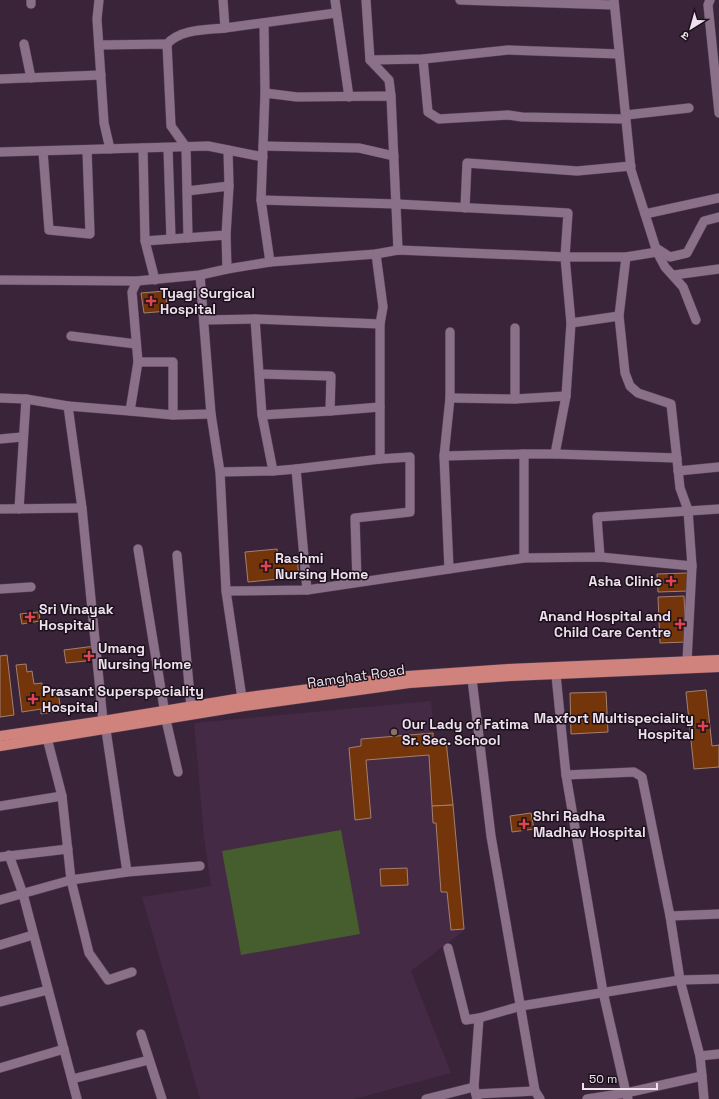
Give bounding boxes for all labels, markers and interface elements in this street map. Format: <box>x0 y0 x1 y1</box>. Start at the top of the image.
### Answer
north arrow <box>671 8 711 48</box>
text: उ <box>678 28 692 44</box>
place label: Tyagi Surgical Hospital <box>160 284 255 318</box>
marker: Tyagi Surgical Hospital <box>145 295 157 307</box>
place label: Rashmi Nursing Home <box>275 549 368 583</box>
marker: Rashmi Nursing Home <box>260 560 272 572</box>
place label: Asha Clinic <box>589 572 662 590</box>
marker: Asha Clinic <box>665 575 677 587</box>
place label: Sri Vinayak Hospital <box>39 600 114 634</box>
place label: Anand Hospital and Child Care Centre <box>539 607 671 641</box>
marker: Sri Vinayak Hospital <box>24 611 36 623</box>
marker: Anand Hospital and Child Care Centre <box>674 618 686 630</box>
place label: Umang Nursing Home <box>98 639 191 673</box>
marker: Umang Nursing Home <box>83 650 95 662</box>
street label: Ramghat Road <box>306 660 406 692</box>
place label: Prasant Superspeciality Hospital <box>42 682 204 716</box>
marker: Prasant Superspeciality Hospital <box>27 693 39 705</box>
place label: Maxfort Multispeciality Hospital <box>534 709 694 743</box>
place label: Our Lady of Fatima Sr. Sec. School <box>402 715 529 749</box>
marker: Maxfort Multispeciality Hospital <box>697 720 709 732</box>
marker: Our Lady of Fatima Sr. Sec. School <box>389 727 399 737</box>
place label: Shri Radha Madhav Hospital <box>533 807 646 841</box>
marker: Shri Radha Madhav Hospital <box>518 818 530 830</box>
scale bar <box>583 1065 657 1091</box>
text: 50 m <box>589 1071 617 1087</box>

